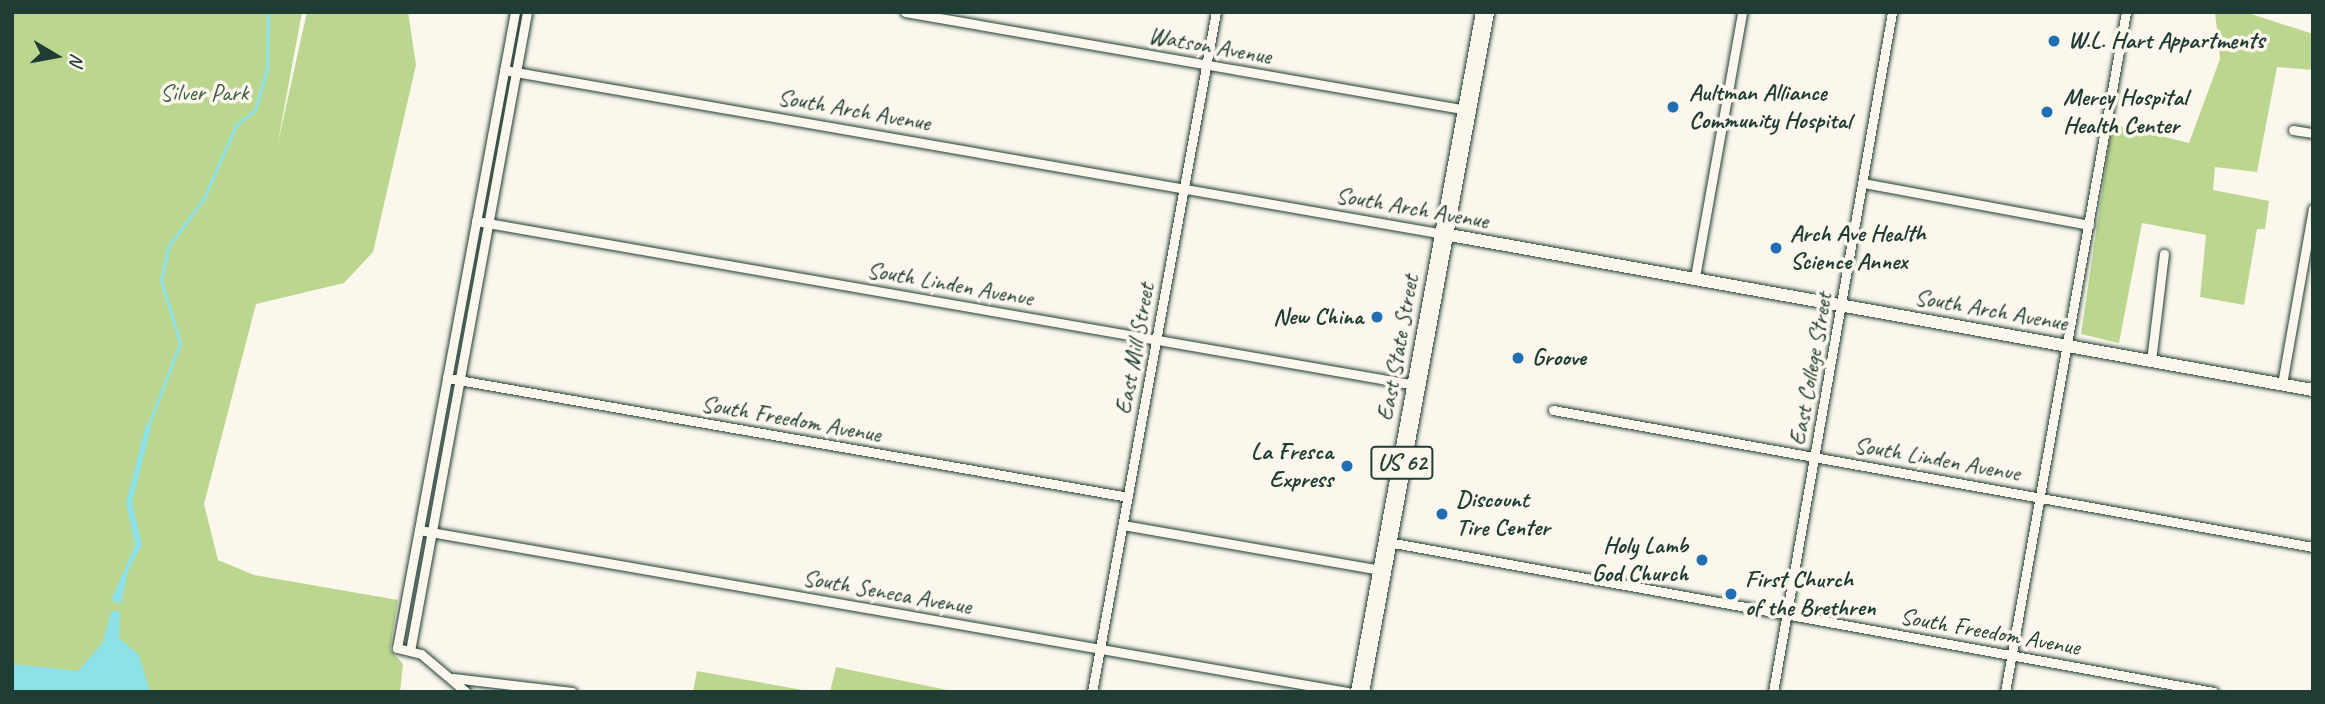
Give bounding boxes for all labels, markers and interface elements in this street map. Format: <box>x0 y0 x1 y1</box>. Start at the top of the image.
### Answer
north arrow <box>21 21 91 91</box>
street label: Watson Avenue <box>1146 21 1274 71</box>
place label: W.L. Hart Appartments <box>2068 27 2265 55</box>
marker: W.L. Hart Appartments <box>2046 33 2062 49</box>
text: N <box>64 52 90 68</box>
park label: Silver Park <box>160 79 248 107</box>
place label: Aultman Alliance Community Hospital <box>1689 79 1851 135</box>
street label: South Arch Avenue <box>776 82 932 138</box>
place label: Mercy Hospital Health Center <box>2063 84 2187 140</box>
marker: Aultman Alliance Community Hospital <box>1663 97 1683 117</box>
marker: Mercy Hospital Health Center <box>2037 102 2057 122</box>
street label: South Arch Avenue <box>1334 180 1490 236</box>
place label: Arch Ave Health Science Annex <box>1790 220 1925 276</box>
marker: Arch Ave Health Science Annex <box>1768 240 1784 256</box>
street label: South Linden Avenue <box>865 255 1035 313</box>
street label: East State Street <box>1371 272 1425 424</box>
street label: East Mill Street <box>1109 281 1161 417</box>
street label: South Arch Avenue <box>1913 282 2069 338</box>
street label: East College Street <box>1783 290 1839 448</box>
place label: New China <box>1273 303 1363 331</box>
marker: New China <box>1369 309 1385 325</box>
place label: Groove <box>1532 344 1586 372</box>
marker: Groove <box>1510 350 1526 366</box>
street label: South Freedom Avenue <box>700 389 882 449</box>
street label: South Linden Avenue <box>1852 430 2022 488</box>
place label: La Fresca Express <box>1251 438 1333 494</box>
road number: US 62 <box>1369 444 1435 482</box>
marker: La Fresca Express <box>1339 458 1355 474</box>
place label: Discount Tire Center <box>1456 486 1549 542</box>
marker: Discount Tire Center <box>1434 506 1450 522</box>
place label: Holy Lamb God Church <box>1591 532 1688 588</box>
marker: Holy Lamb God Church <box>1694 552 1710 568</box>
street label: South Seneca Avenue <box>801 563 973 621</box>
place label: First Church of the Brethren <box>1745 566 1876 622</box>
marker: First Church of the Brethren <box>1723 586 1739 602</box>
street label: South Freedom Avenue <box>1899 602 2081 662</box>

